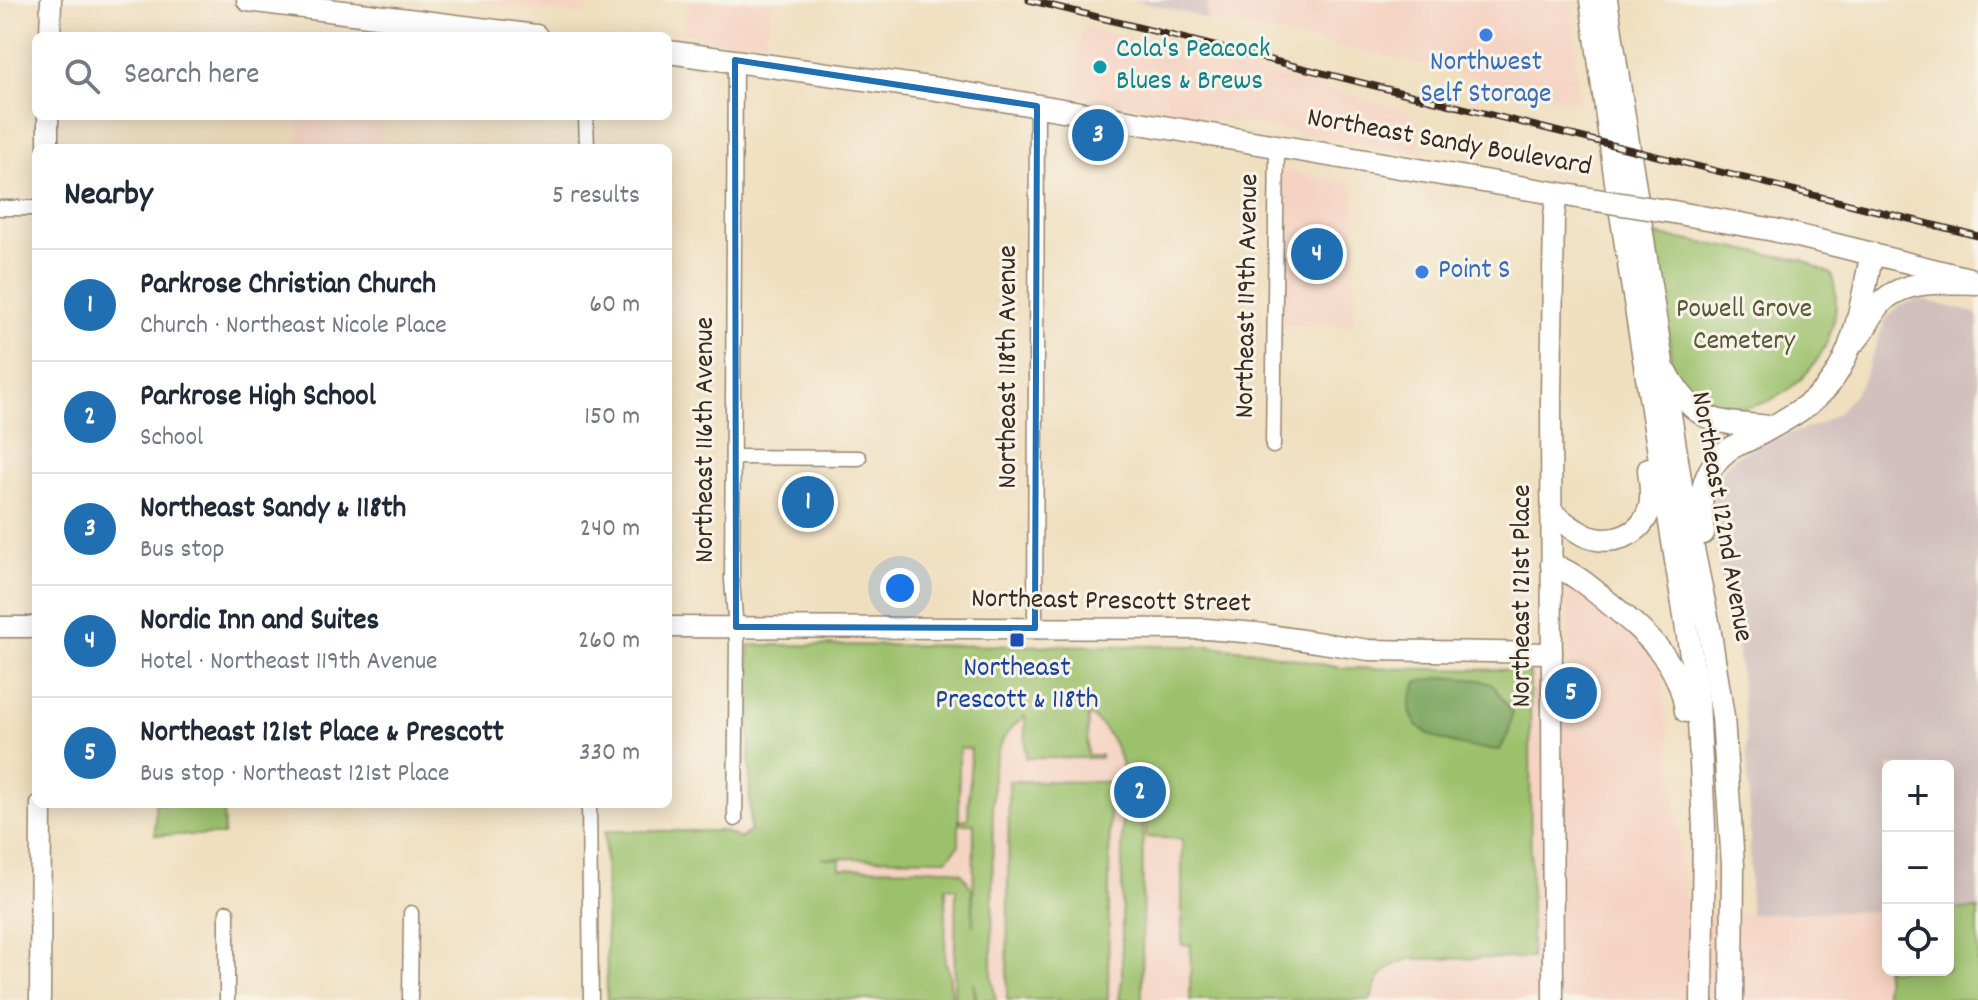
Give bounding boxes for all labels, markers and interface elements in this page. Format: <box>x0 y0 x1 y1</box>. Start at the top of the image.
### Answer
marker: Northwest Self Storage <box>1477 26 1495 44</box>
place label: Cola's Peacock Blues & Brews <box>1116 31 1270 103</box>
search box <box>32 32 672 120</box>
place label: Northwest Self Storage <box>1421 44 1551 116</box>
icon: search <box>60 54 104 98</box>
text: Search here <box>124 55 260 98</box>
marker: Cola's Peacock Blues & Brews <box>1091 58 1109 76</box>
street label: Northeast Sandy Boulevard <box>1304 99 1594 189</box>
pin: 3 <box>1072 105 1124 165</box>
text: Nearby <box>64 172 153 221</box>
street label: Northeast 119th Avenue <box>1227 173 1271 419</box>
text: 5 results <box>552 178 640 215</box>
pin: 4 <box>1291 224 1343 284</box>
street label: Northeast 118th Avenue <box>990 245 1030 489</box>
place label: Point S <box>1438 252 1510 292</box>
marker: Point S <box>1413 263 1431 281</box>
text: Parkrose Christian Church <box>140 265 436 308</box>
text: 1 <box>87 287 93 324</box>
text: 60 m <box>589 287 640 324</box>
park label: Powell Grove Cemetery <box>1676 291 1812 363</box>
text: Church · Northeast Nicole Place <box>140 308 447 345</box>
street label: Northeast 116th Avenue <box>687 317 727 563</box>
text: Parkrose High School <box>140 377 376 420</box>
street label: Northeast 122nd Avenue <box>1678 389 1762 645</box>
text: 2 <box>84 399 96 436</box>
text: 150 m <box>584 399 640 436</box>
text: School <box>140 420 203 457</box>
pin: 1 <box>782 472 834 532</box>
street label: Northeast 121st Place <box>1504 485 1544 707</box>
text: Northeast Sandy & 118th <box>140 489 406 532</box>
text: 3 <box>84 511 96 548</box>
text: 240 m <box>580 511 640 548</box>
text: Bus stop <box>140 532 225 569</box>
your location <box>880 568 920 608</box>
street label: Northeast Prescott Street <box>971 581 1251 625</box>
text: Nordic Inn and Suites <box>140 601 379 644</box>
text: 4 <box>85 623 95 660</box>
text: 260 m <box>578 623 640 660</box>
marker: Northeast Prescott & 118th <box>1008 631 1026 649</box>
text: Hotel · Northeast 119th Avenue <box>140 644 438 681</box>
place label: Northeast Prescott & 118th <box>935 650 1099 722</box>
pin: 5 <box>1545 663 1597 723</box>
text: Northeast 121st Place & Prescott <box>140 713 504 756</box>
text: 5 <box>84 735 96 772</box>
text: 330 m <box>579 735 640 772</box>
text: Bus stop · Northeast 121st Place <box>140 756 449 793</box>
map controls <box>1882 760 1954 976</box>
button: + <box>1882 760 1954 832</box>
pin: 2 <box>1114 762 1166 822</box>
button: − <box>1882 832 1954 904</box>
button: locate <box>1882 904 1954 976</box>

